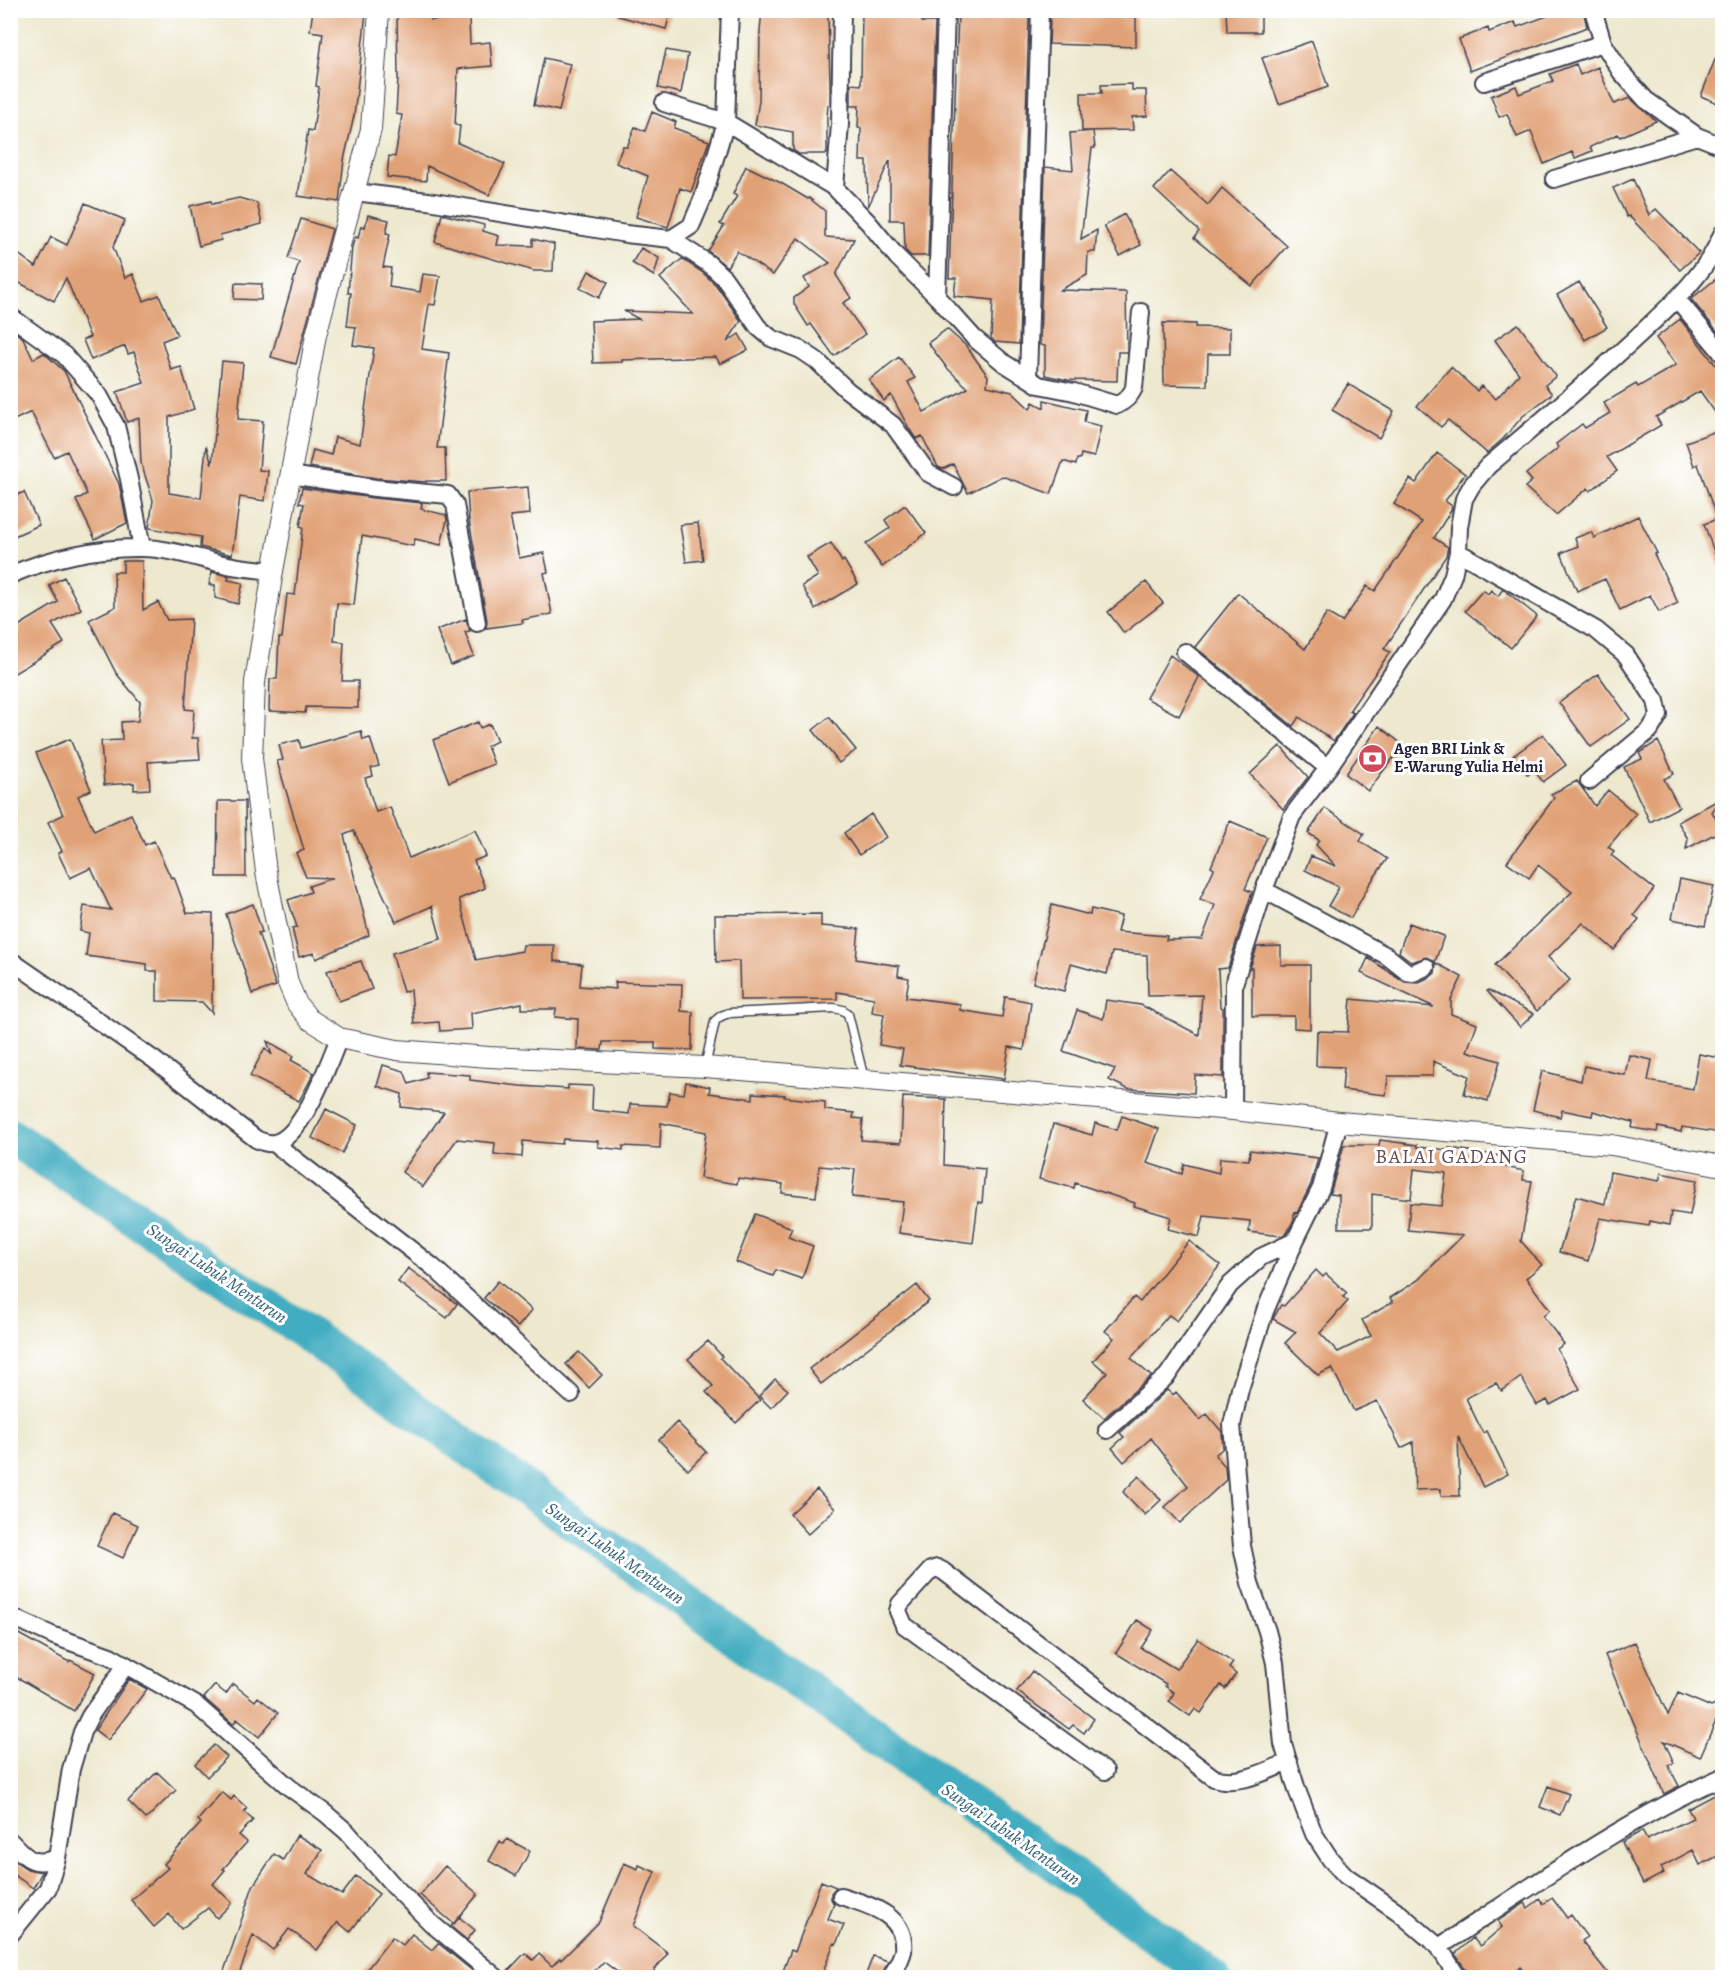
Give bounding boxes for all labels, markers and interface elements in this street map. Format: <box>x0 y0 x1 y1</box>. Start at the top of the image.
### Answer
place label: Agen BRI Link & E-Warung Yulia Helmi <box>1393 738 1543 778</box>
bank icon: Agen BRI Link & E-Warung Yulia Helmi <box>1357 742 1389 774</box>
district label: BALAI GADANG <box>1375 1143 1529 1170</box>
water label: Sungai Lubuk Menturun <box>142 1217 292 1329</box>
water label: Sungai Lubuk Menturun <box>541 1496 689 1610</box>
water label: Sungai Lubuk Menturun <box>937 1777 1085 1891</box>

